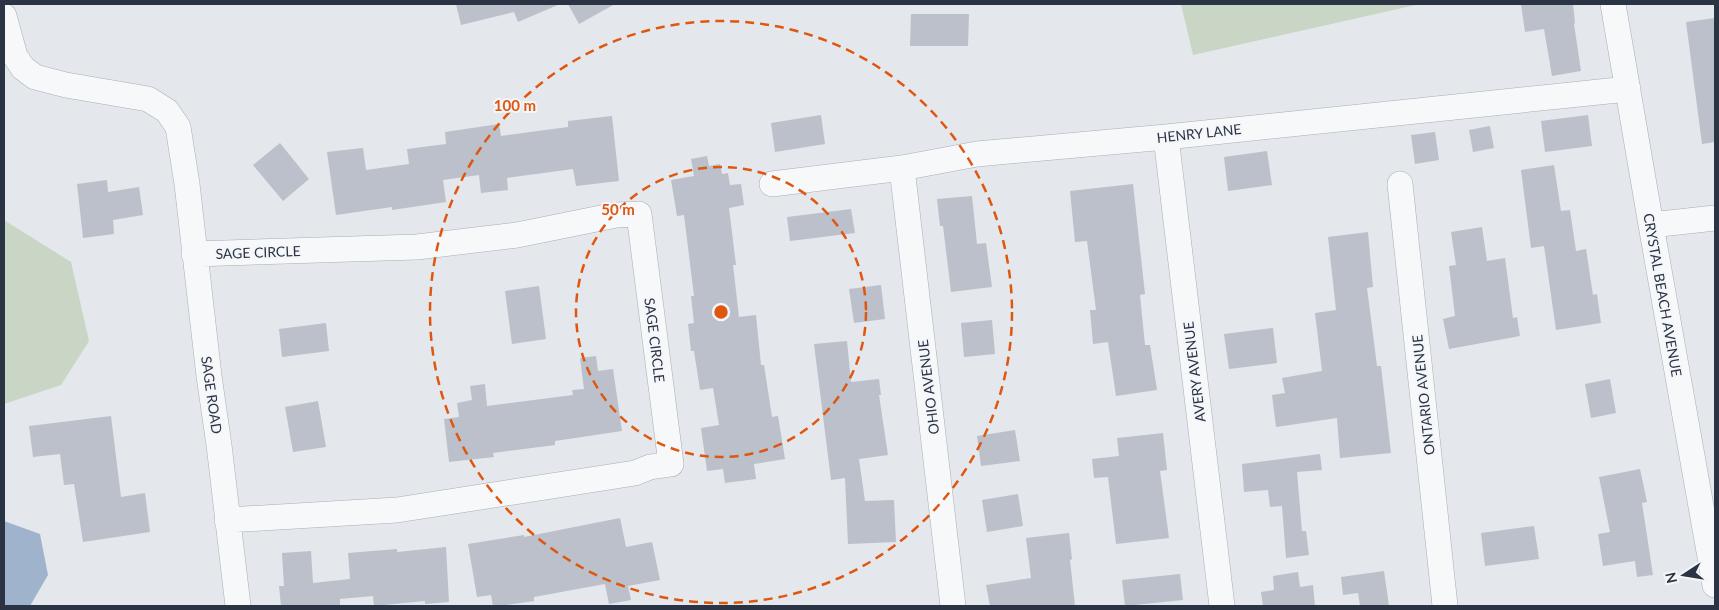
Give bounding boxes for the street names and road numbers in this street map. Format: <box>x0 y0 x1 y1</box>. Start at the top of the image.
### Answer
street label: HENRY LANE <box>1156 120 1242 146</box>
street label: CRYSTAL BEACH AVENUE <box>1640 212 1686 378</box>
street label: SAGE CIRCLE <box>215 242 301 262</box>
street label: SAGE CIRCLE <box>641 297 669 383</box>
street label: AVERY AVENUE <box>1179 321 1209 423</box>
street label: ONTARIO AVENUE <box>1408 334 1438 456</box>
street label: OHIO AVENUE <box>914 339 942 435</box>
street label: SAGE ROAD <box>198 355 226 435</box>

